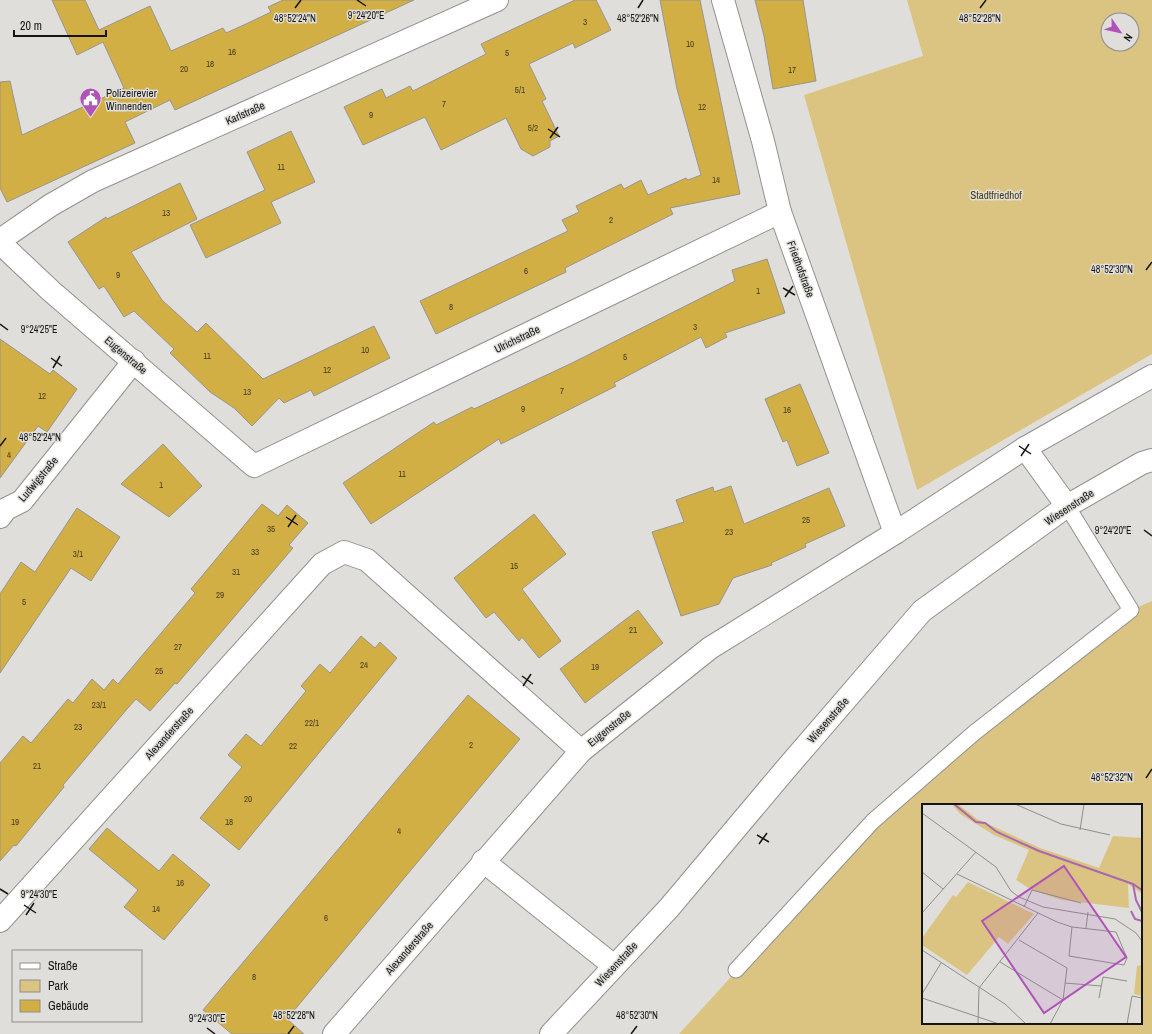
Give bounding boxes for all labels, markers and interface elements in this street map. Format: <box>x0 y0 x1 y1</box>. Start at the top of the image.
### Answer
text: 9°24'20"E <box>348 9 384 22</box>
scale bar <box>14 12 106 38</box>
text: 48°52'24"N <box>274 12 316 25</box>
text: 48°52'26"N <box>617 12 659 25</box>
text: 48°52'28"N <box>959 12 1001 25</box>
north arrow <box>1100 12 1140 52</box>
house number: 3 <box>583 16 587 28</box>
text: 20 m <box>20 18 42 34</box>
text: N <box>1121 31 1136 44</box>
house number: 10 <box>686 38 694 50</box>
house number: 16 <box>228 46 236 58</box>
house number: 5 <box>505 47 509 59</box>
house number: 18 <box>206 58 214 70</box>
house number: 20 <box>180 63 188 75</box>
house number: 17 <box>788 64 796 76</box>
house number: 5/1 <box>515 84 525 96</box>
public building icon: Polizeirevier Winnenden <box>77 86 103 119</box>
place label: Polizeirevier Winnenden <box>106 86 157 113</box>
street label: Karlstraße <box>223 98 267 128</box>
house number: 7 <box>442 98 446 110</box>
house number: 12 <box>698 101 706 113</box>
house number: 9 <box>369 109 373 121</box>
house number: 5/2 <box>528 122 538 134</box>
house number: 11 <box>277 161 285 173</box>
house number: 14 <box>712 174 720 186</box>
park label: Stadtfriedhof <box>970 188 1022 202</box>
house number: 13 <box>162 207 170 219</box>
house number: 2 <box>609 214 613 226</box>
street label: Friedhofstraße <box>784 239 818 299</box>
text: 48°52'30"N <box>1091 263 1133 276</box>
house number: 6 <box>524 265 528 277</box>
house number: 9 <box>116 269 120 281</box>
house number: 1 <box>756 285 760 297</box>
house number: 8 <box>449 301 453 313</box>
house number: 3 <box>693 321 697 333</box>
street label: Ulrichstraße <box>492 322 542 356</box>
text: 9°24'25"E <box>21 323 57 336</box>
street label: Eugenstraße <box>102 333 150 377</box>
house number: 10 <box>361 344 369 356</box>
house number: 11 <box>203 350 211 362</box>
house number: 5 <box>623 351 627 363</box>
house number: 12 <box>323 364 331 376</box>
house number: 7 <box>560 385 564 397</box>
house number: 13 <box>243 386 251 398</box>
house number: 12 <box>38 390 46 402</box>
house number: 9 <box>521 403 525 415</box>
house number: 16 <box>783 404 791 416</box>
text: 48°52'24"N <box>19 431 61 444</box>
house number: 4 <box>7 449 11 461</box>
street label: Ludwigstraße <box>15 454 61 504</box>
house number: 11 <box>398 468 406 480</box>
house number: 1 <box>159 479 163 491</box>
street label: Wiesenstraße <box>1042 486 1096 528</box>
house number: 25 <box>802 514 810 526</box>
house number: 35 <box>267 523 275 535</box>
text: 9°24'20"E <box>1095 524 1131 537</box>
house number: 23 <box>725 526 733 538</box>
house number: 33 <box>251 546 259 558</box>
house number: 3/1 <box>73 548 83 560</box>
house number: 15 <box>510 560 518 572</box>
house number: 31 <box>232 566 240 578</box>
house number: 29 <box>216 589 224 601</box>
house number: 5 <box>22 596 26 608</box>
house number: 21 <box>629 624 637 636</box>
house number: 27 <box>174 641 182 653</box>
house number: 24 <box>360 659 368 671</box>
house number: 19 <box>591 661 599 673</box>
house number: 25 <box>155 665 163 677</box>
street label: Wiesenstraße <box>804 694 852 746</box>
house number: 23/1 <box>92 699 106 711</box>
street label: Alexanderstraße <box>141 704 196 763</box>
street label: Eugenstraße <box>585 706 633 750</box>
house number: 22/1 <box>305 717 319 729</box>
house number: 23 <box>74 721 82 733</box>
house number: 2 <box>469 739 473 751</box>
house number: 22 <box>289 740 297 752</box>
house number: 21 <box>33 760 41 772</box>
text: 48°52'32"N <box>1091 771 1133 784</box>
house number: 20 <box>244 793 252 805</box>
inset map <box>922 804 1142 1024</box>
house number: 19 <box>11 816 19 828</box>
house number: 18 <box>225 816 233 828</box>
house number: 4 <box>397 825 401 837</box>
house number: 16 <box>176 877 184 889</box>
text: 9°24'30"E <box>21 888 57 901</box>
house number: 14 <box>152 903 160 915</box>
house number: 6 <box>324 912 328 924</box>
street label: Alexanderstraße <box>381 918 436 978</box>
street label: Wiesenstraße <box>592 939 640 989</box>
legend <box>12 950 142 1022</box>
text: Straße <box>48 958 78 974</box>
house number: 8 <box>252 971 256 983</box>
text: Park <box>48 978 68 994</box>
text: Gebäude <box>48 998 89 1014</box>
text: 48°52'28"N <box>273 1009 315 1022</box>
text: 48°52'30"N <box>616 1009 658 1022</box>
text: 9°24'30"E <box>189 1012 225 1025</box>

